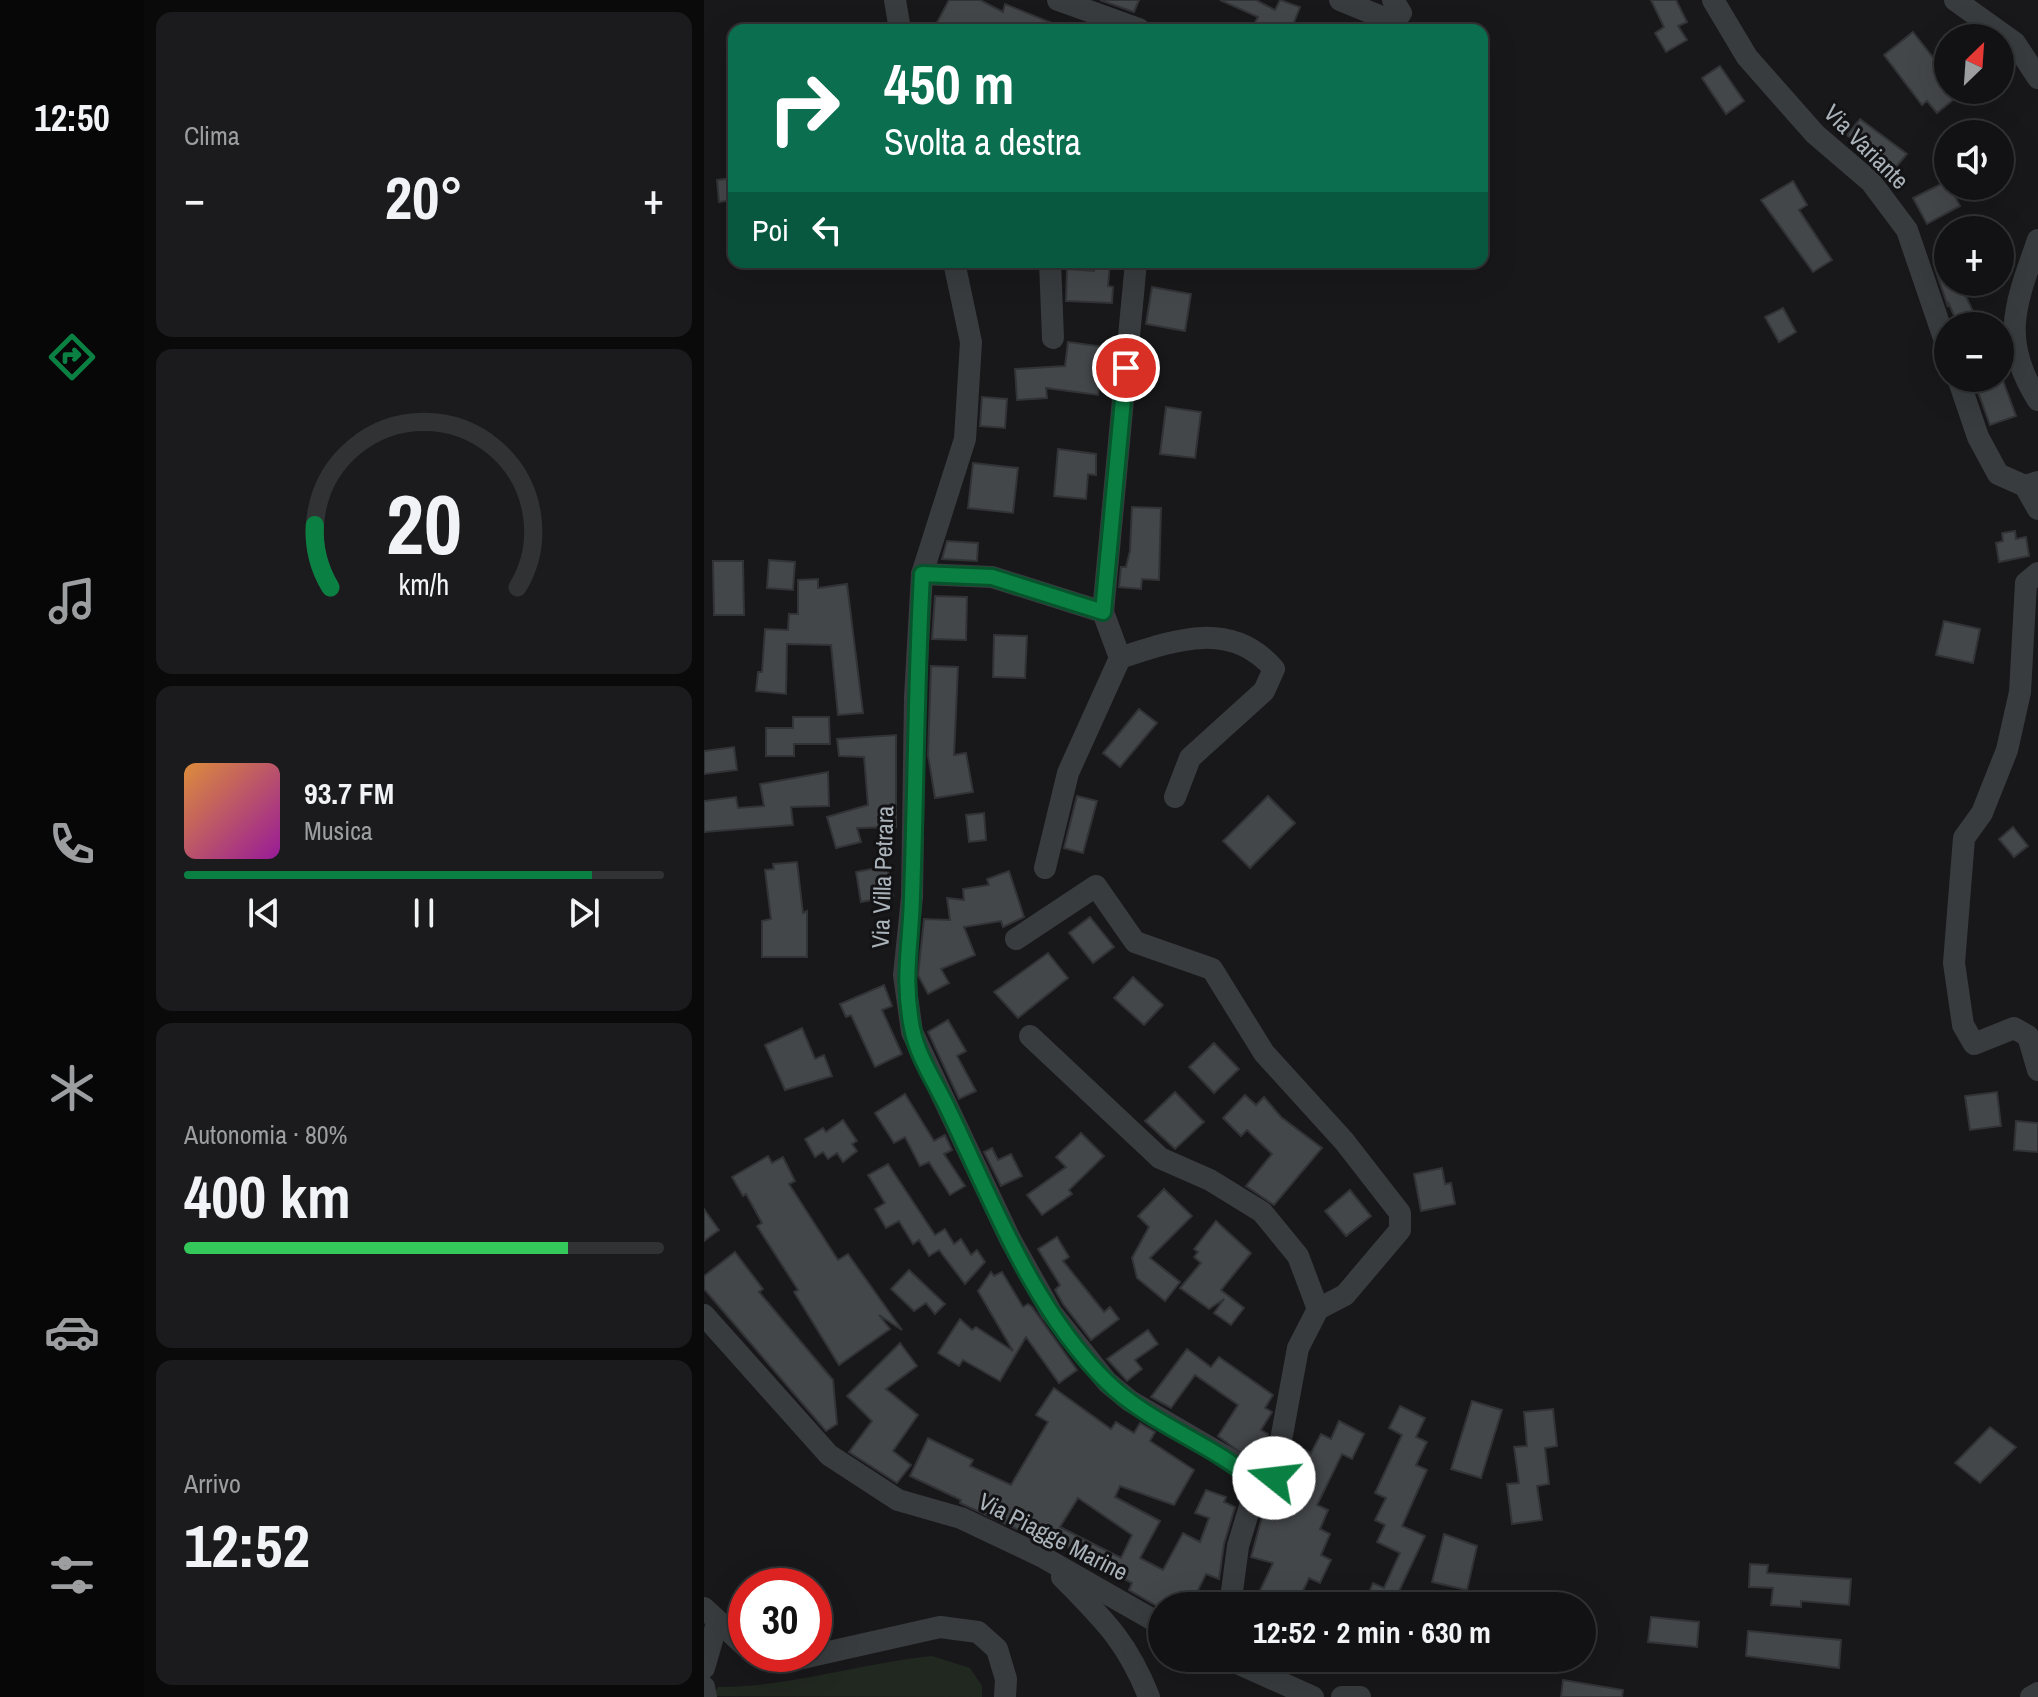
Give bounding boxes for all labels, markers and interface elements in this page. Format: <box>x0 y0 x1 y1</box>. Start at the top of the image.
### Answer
north arrow <box>1934 24 2014 104</box>
map controls <box>1934 24 2014 392</box>
text: 450 m <box>884 46 1014 121</box>
icon: right <box>752 56 856 160</box>
text: 12:50 <box>34 94 110 142</box>
street label: Via Variante <box>1817 97 1916 196</box>
text: Clima <box>184 118 240 153</box>
text: Svolta a destra <box>884 118 1081 166</box>
button: sound <box>1934 120 2014 200</box>
text: 20° <box>385 157 463 238</box>
text: − <box>184 168 205 228</box>
text: + <box>643 168 664 228</box>
icon: left <box>805 208 849 252</box>
text: Poi <box>752 210 789 250</box>
button: + <box>1934 216 2014 296</box>
button: − <box>1934 312 2014 392</box>
icon: directions <box>44 329 100 385</box>
pin <box>1092 334 1160 402</box>
icon: arrive <box>1104 346 1148 390</box>
text: 20 <box>386 467 462 579</box>
text: km/h <box>399 565 449 604</box>
icon: music <box>44 573 100 629</box>
text: 93.7 FM <box>304 773 394 813</box>
street label: Via Villa Petrara <box>864 805 900 949</box>
text: Musica <box>304 813 373 848</box>
icon: phone <box>44 816 100 872</box>
icon: previous <box>242 891 286 935</box>
icon: pause <box>402 891 446 935</box>
icon: next <box>562 891 606 935</box>
icon: climate <box>44 1060 100 1116</box>
text: Autonomia · 80% <box>184 1117 348 1152</box>
text: 400 km <box>184 1156 351 1237</box>
icon: car <box>44 1304 100 1360</box>
position arrow <box>1232 1436 1316 1520</box>
text: Arrivo <box>184 1466 241 1501</box>
street label: Via Piagge Marine <box>973 1485 1134 1588</box>
text: 12:52 <box>184 1505 310 1586</box>
icon: filters <box>44 1547 100 1603</box>
speed limit sign: 30 <box>728 1568 832 1672</box>
text: 12:52 · 2 min · 630 m <box>1253 1612 1491 1652</box>

